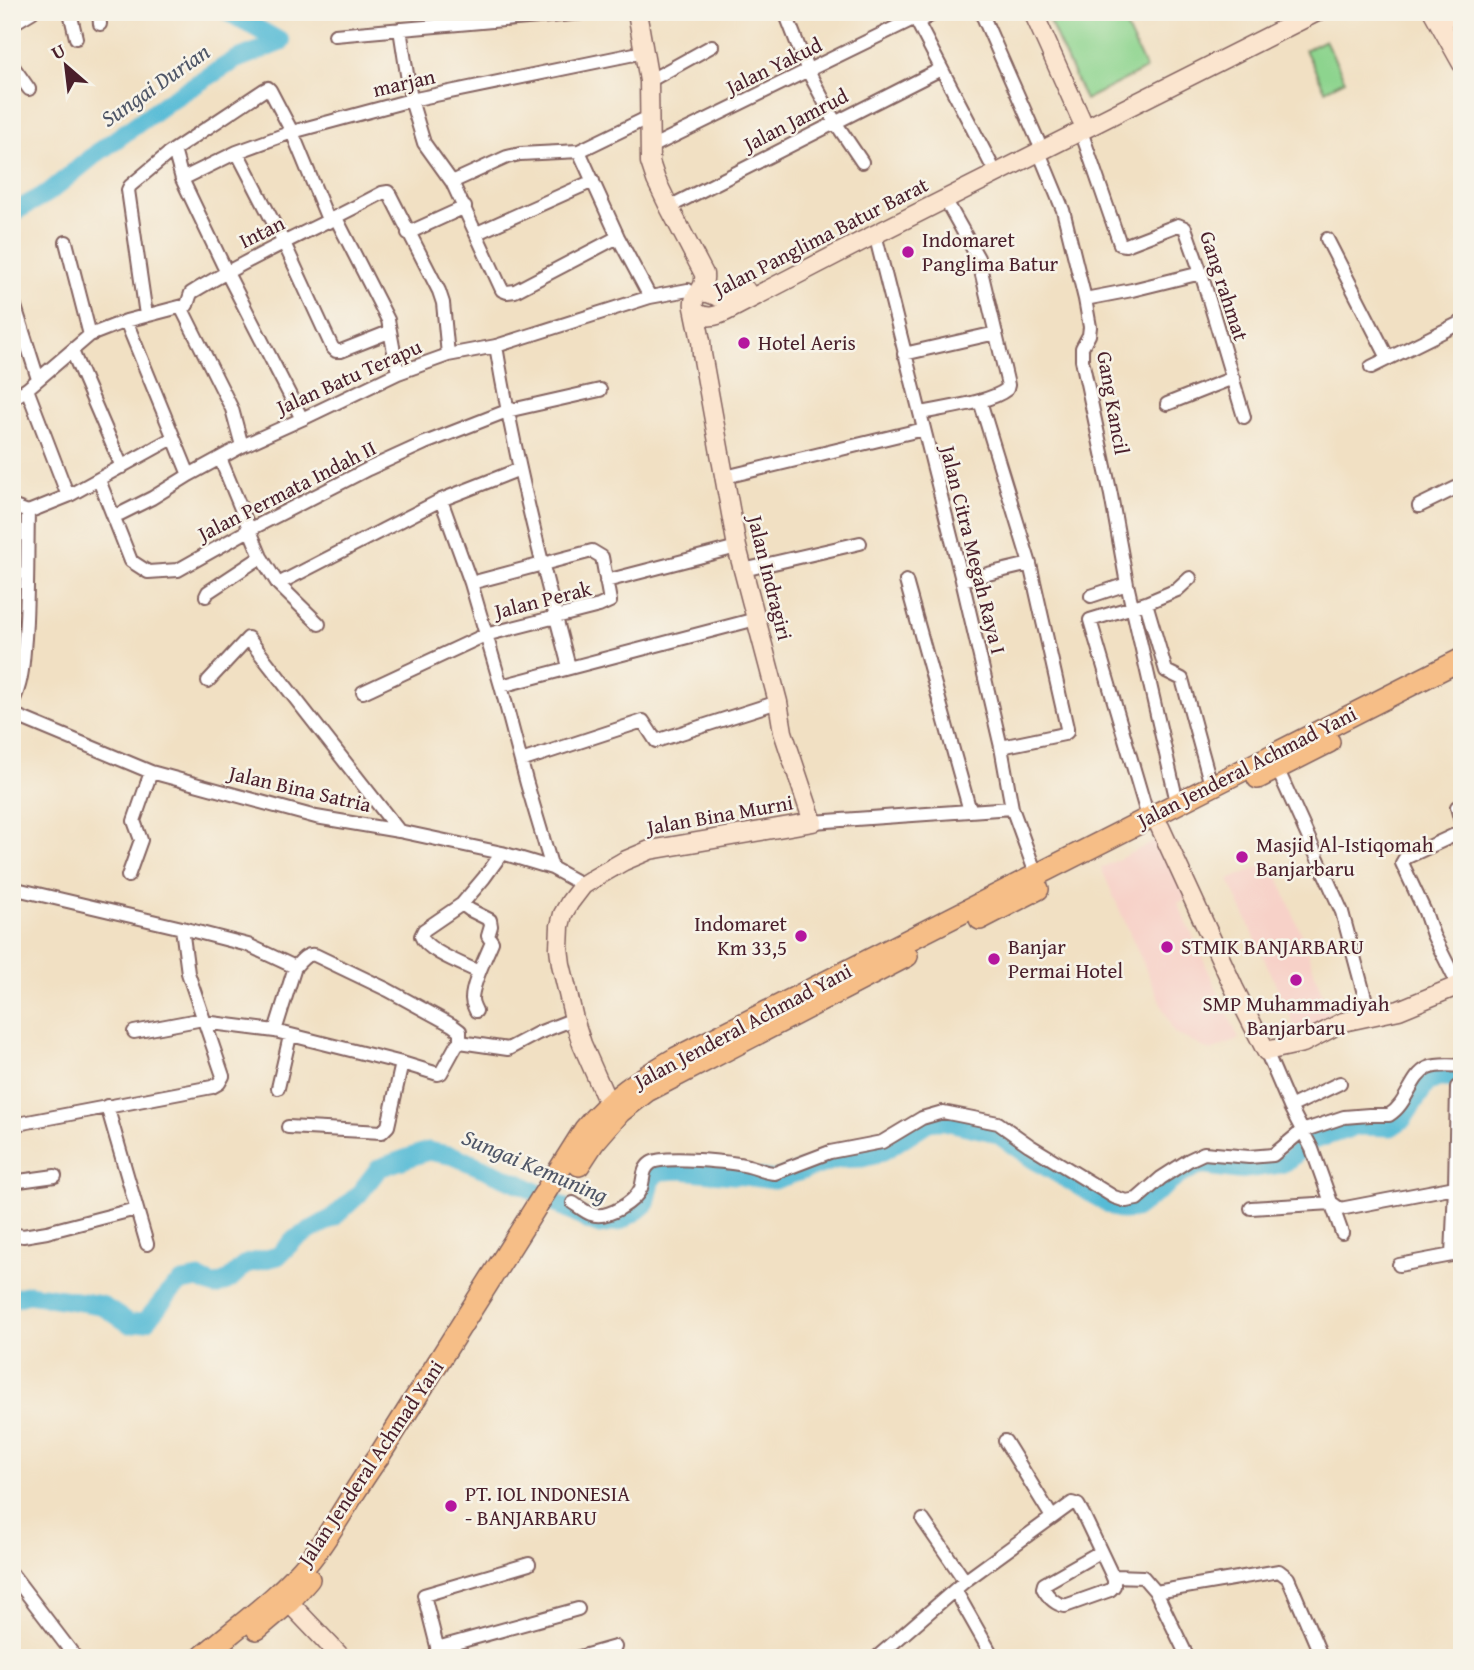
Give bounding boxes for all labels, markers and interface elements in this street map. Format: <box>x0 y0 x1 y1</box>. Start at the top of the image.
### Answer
street label: Jalan Yakud <box>718 29 828 103</box>
north arrow <box>32 32 102 102</box>
water label: Sungai Durian <box>93 35 216 134</box>
text: U <box>46 36 70 66</box>
street label: marjan <box>370 60 438 105</box>
street label: Jalan Jamrud <box>735 80 854 161</box>
street label: Jalan Panglima Batur Barat <box>705 169 934 306</box>
street label: Intan <box>234 207 290 256</box>
place label: Indomaret Panglima Batur <box>922 224 1059 279</box>
street label: Gang rahmat <box>1192 227 1257 345</box>
marker: Indomaret Panglima Batur <box>900 244 916 260</box>
place label: Hotel Aeris <box>758 327 856 358</box>
street label: Jalan Batu Terapu <box>269 330 427 424</box>
marker: Hotel Aeris <box>736 335 752 351</box>
street label: Gang Kancil <box>1089 349 1138 457</box>
street label: Jalan Permata Indah II <box>190 432 381 550</box>
street label: Jalan Citra Megah Raya I <box>932 440 1014 657</box>
street label: Jalan Indragiri <box>739 509 801 644</box>
street label: Jalan Perak <box>488 572 595 627</box>
street label: Jalan Jenderal Achmad Yani <box>1129 698 1362 837</box>
street label: Jalan Bina Satria <box>223 756 374 820</box>
street label: Jalan Bina Murni <box>641 786 796 843</box>
place label: Masjid Al-Istiqomah Banjarbaru <box>1256 829 1434 884</box>
marker: Masjid Al-Istiqomah Banjarbaru <box>1234 849 1250 865</box>
place label: Indomaret Km 33,5 <box>694 908 788 963</box>
marker: Indomaret Km 33,5 <box>793 928 809 944</box>
place label: Banjar Permai Hotel <box>1008 931 1123 986</box>
place label: STMIK BANJARBARU <box>1181 931 1364 962</box>
marker: STMIK BANJARBARU <box>1159 939 1175 955</box>
marker: Banjar Permai Hotel <box>986 951 1002 967</box>
street label: Jalan Jenderal Achmad Yani <box>626 955 857 1098</box>
marker: SMP Muhammadiyah Banjarbaru <box>1288 972 1304 988</box>
place label: SMP Muhammadiyah Banjarbaru <box>1203 988 1390 1043</box>
water label: Sungai Kemuning <box>457 1120 614 1211</box>
street label: Jalan Jenderal Achmad Yani <box>288 1353 451 1574</box>
place label: PT. IOL INDONESIA - BANJARBARU <box>465 1478 630 1533</box>
marker: PT. IOL INDONESIA - BANJARBARU <box>443 1498 459 1514</box>

